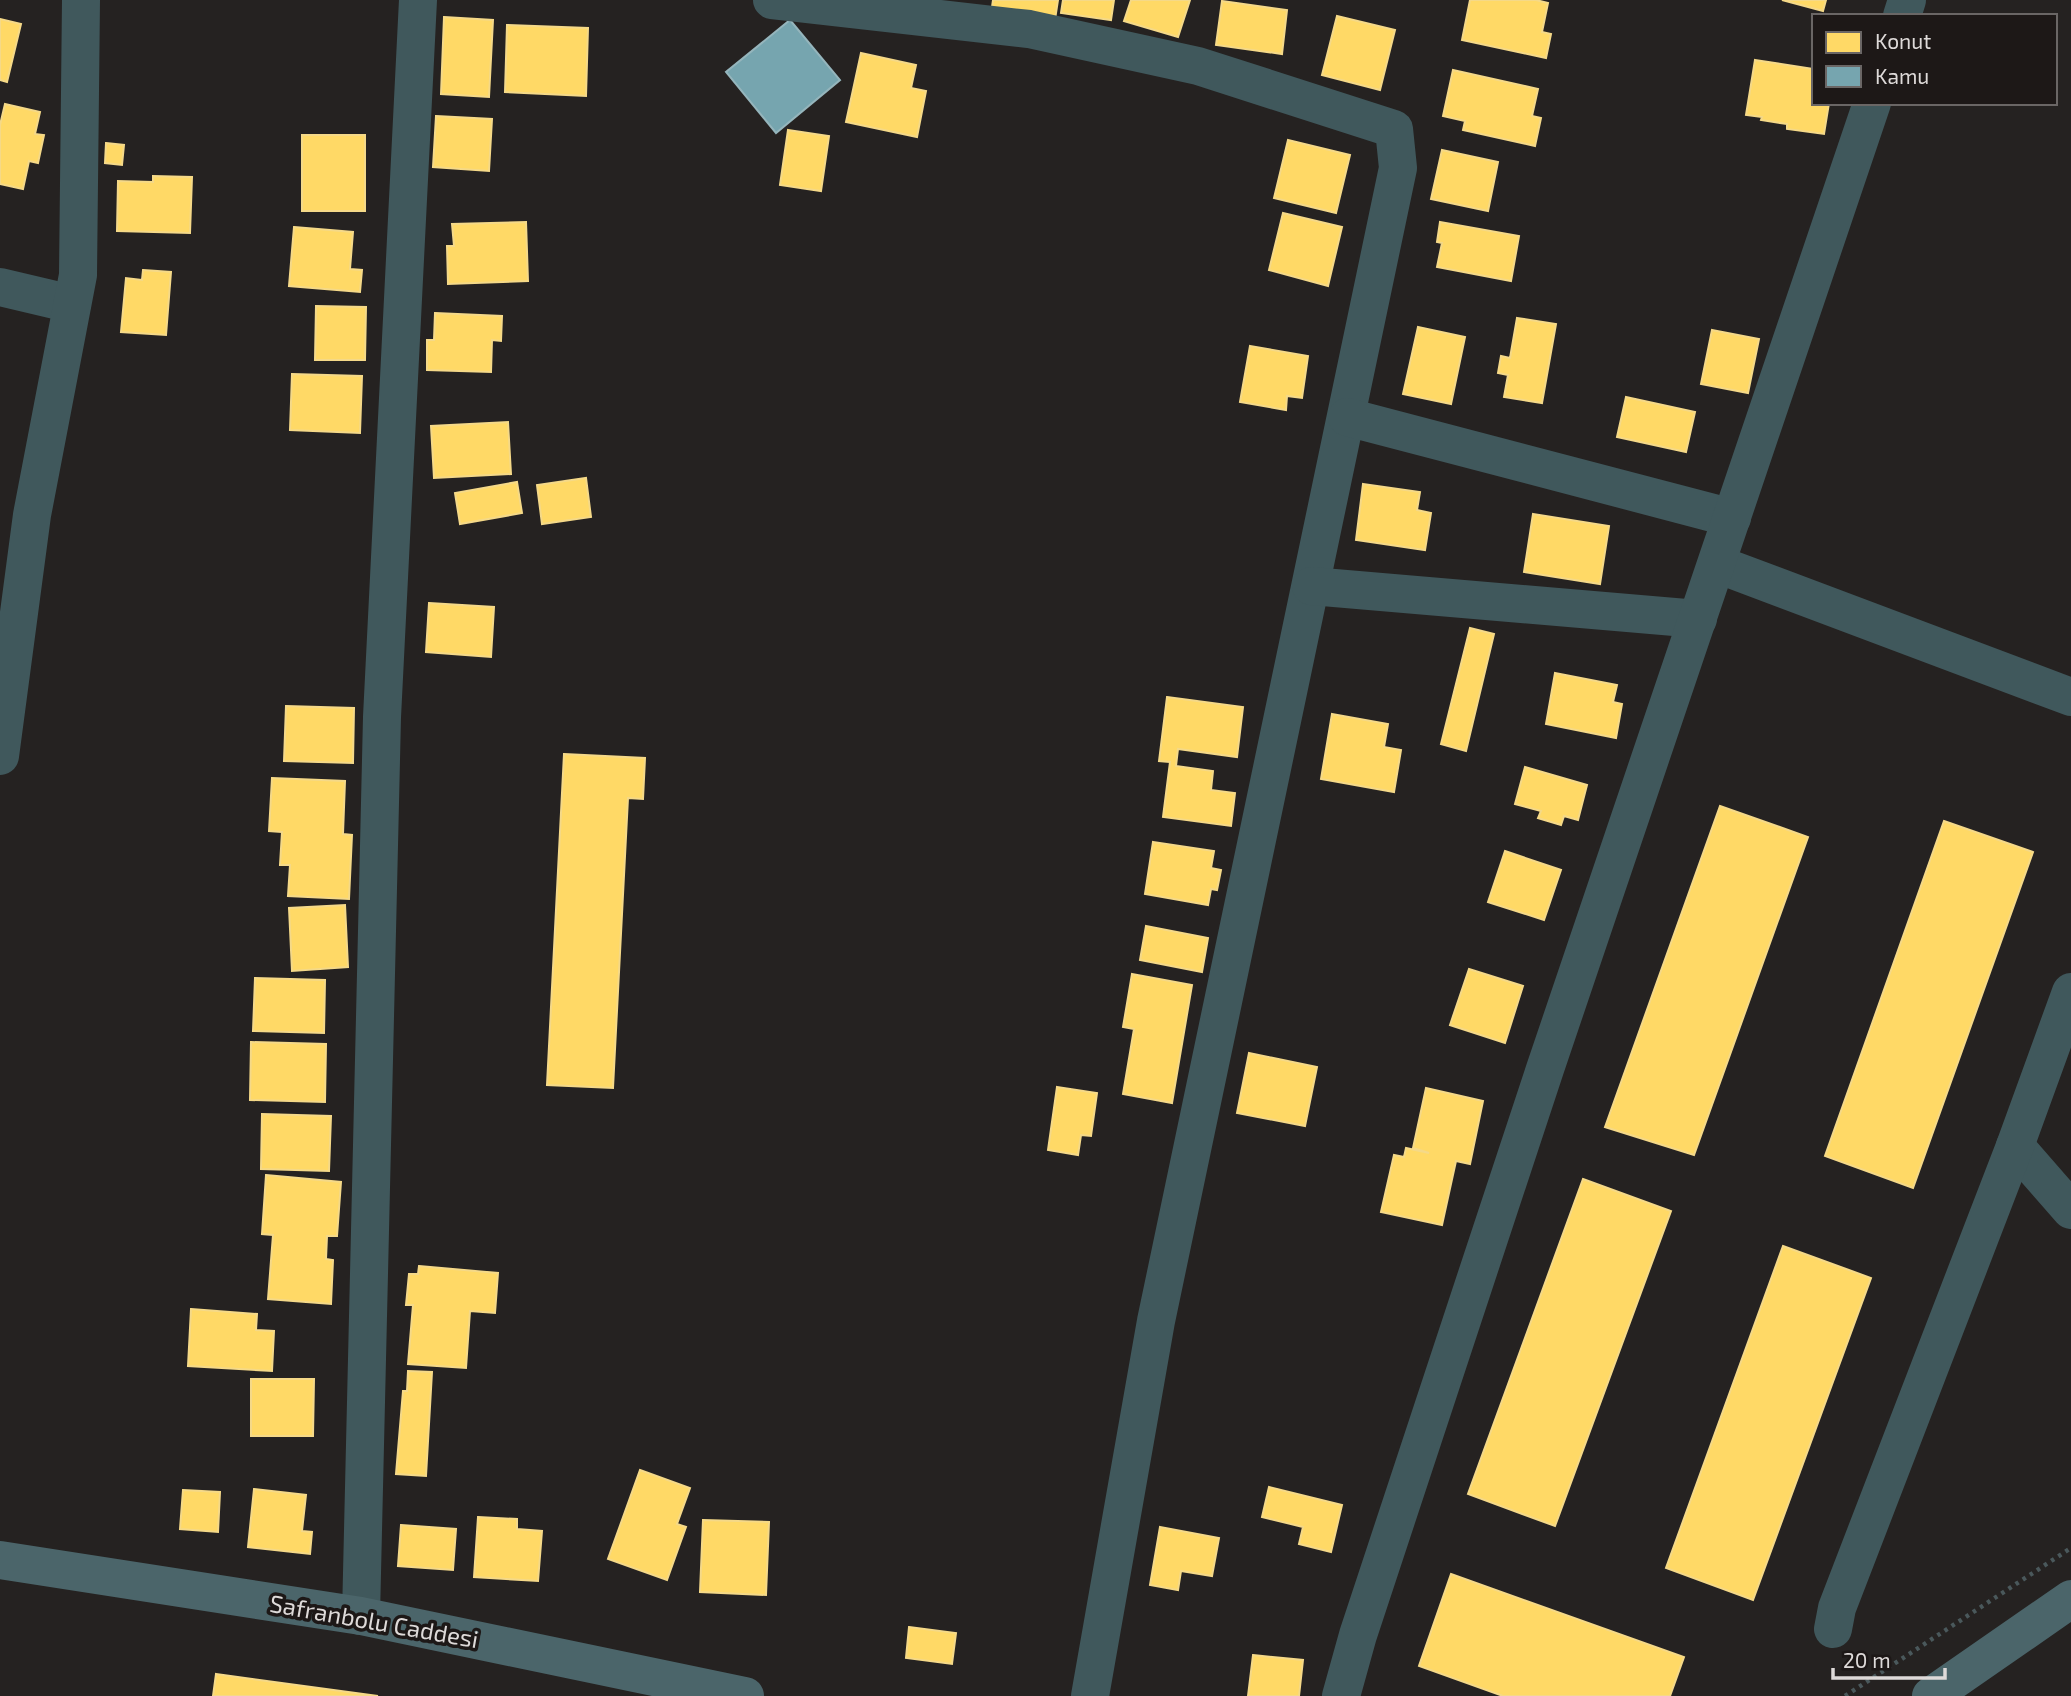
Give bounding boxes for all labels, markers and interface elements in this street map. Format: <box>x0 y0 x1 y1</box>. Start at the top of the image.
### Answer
legend <box>1812 14 2057 105</box>
text: Konut <box>1875 28 1931 53</box>
text: Kamu <box>1875 63 1929 88</box>
street label: Safranbolu Caddesi <box>268 1588 481 1653</box>
scale bar <box>1833 1636 1945 1680</box>
text: 20 m <box>1843 1647 1891 1672</box>

